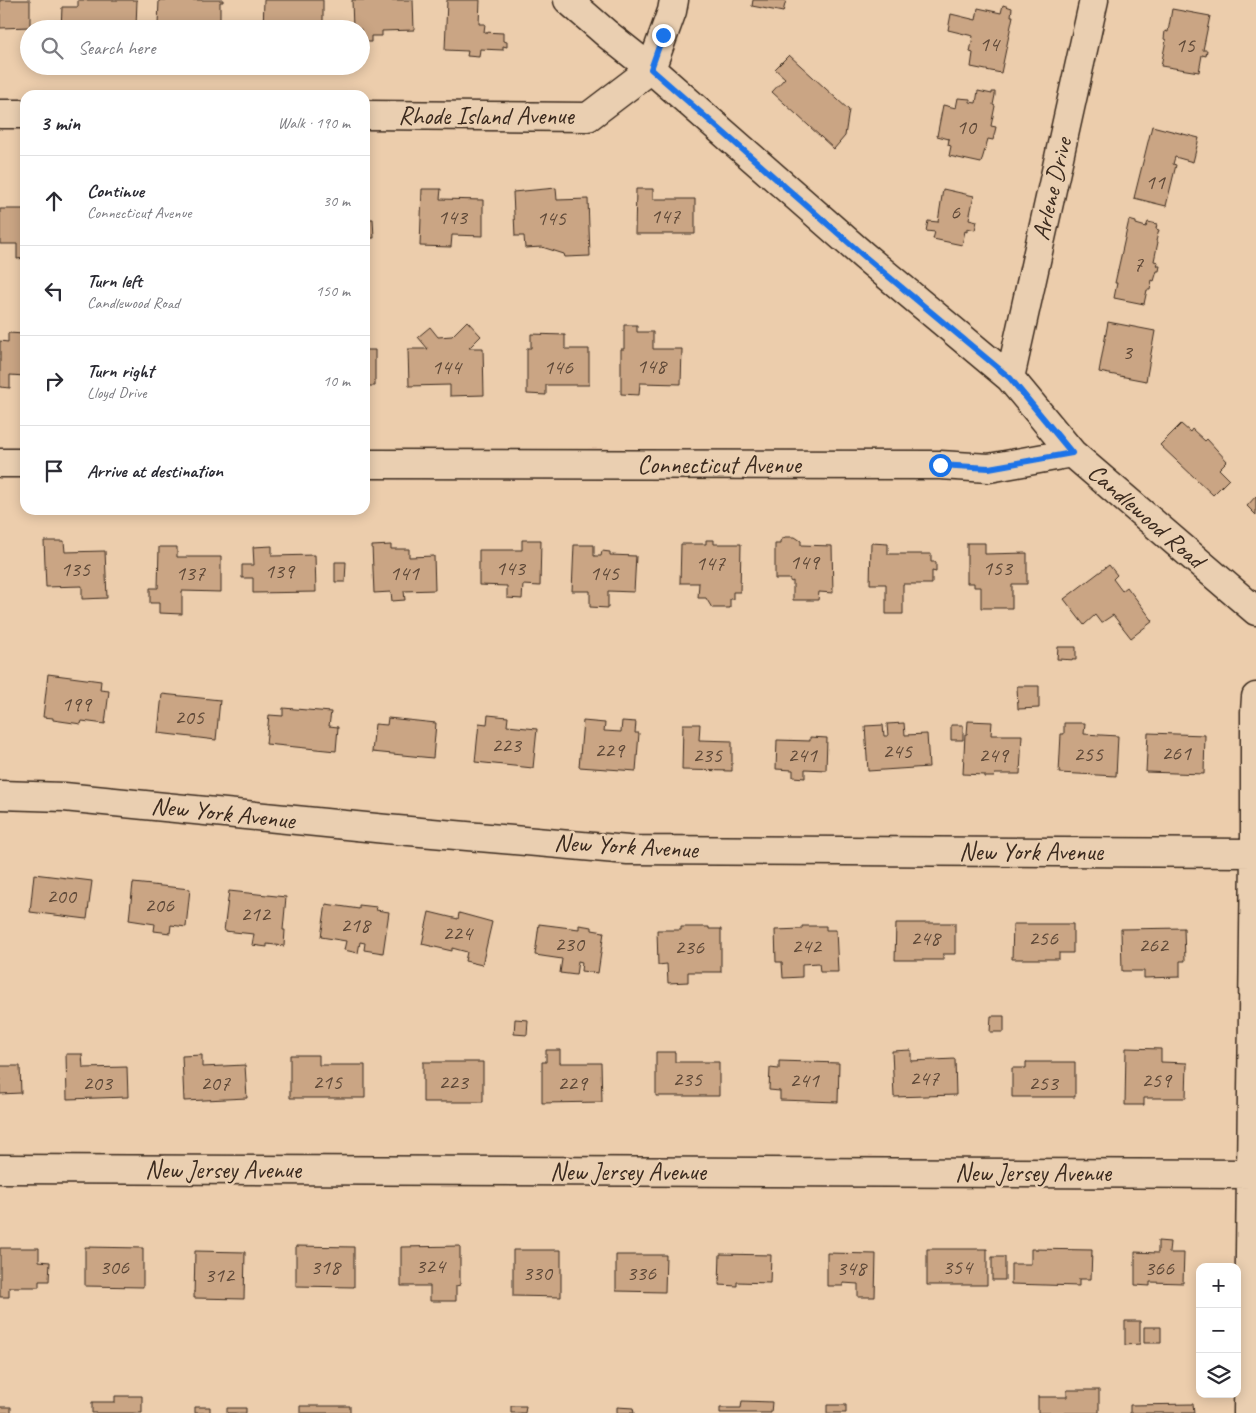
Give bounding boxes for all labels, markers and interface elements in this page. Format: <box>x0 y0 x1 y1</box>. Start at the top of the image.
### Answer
search box <box>20 20 370 75</box>
route end <box>652 24 675 47</box>
house number: 14 <box>979 30 1001 58</box>
house number: 15 <box>1175 31 1196 59</box>
icon: search <box>38 34 66 62</box>
text: Search here <box>78 36 155 60</box>
street label: Rhode Island Avenue <box>398 100 576 132</box>
text: 3 min <box>40 110 80 136</box>
text: Walk · 190 m <box>278 113 350 133</box>
house number: 10 <box>956 113 978 141</box>
street label: Arlene Drive <box>1025 133 1080 243</box>
house number: 11 <box>1145 168 1166 196</box>
text: Continue <box>87 179 144 203</box>
icon: ahead <box>40 187 68 215</box>
text: 30 m <box>323 191 350 211</box>
house number: 6 <box>950 198 961 226</box>
house number: 147 <box>650 202 681 230</box>
text: Connecticut Avenue <box>87 203 192 223</box>
house number: 143 <box>437 203 469 231</box>
house number: 145 <box>536 204 567 232</box>
house number: 7 <box>1133 250 1144 278</box>
text: Turn left <box>87 269 142 293</box>
icon: left <box>40 277 68 305</box>
text: 150 m <box>316 281 350 301</box>
text: Candlewood Road <box>87 293 180 313</box>
house number: 3 <box>1122 338 1134 366</box>
house number: 148 <box>636 352 668 380</box>
house number: 144 <box>431 353 463 381</box>
house number: 146 <box>543 353 574 381</box>
text: Turn right <box>87 359 154 383</box>
icon: right <box>40 367 68 395</box>
text: 10 m <box>323 371 350 391</box>
text: Lloyd Drive <box>87 383 146 403</box>
street label: Connecticut Avenue <box>637 449 803 481</box>
route start <box>929 454 952 477</box>
street label: Candlewood Road <box>1081 456 1213 578</box>
icon: arrive <box>40 457 68 485</box>
text: Arrive at destination <box>87 459 223 483</box>
house number: 149 <box>789 548 821 576</box>
house number: 147 <box>695 549 726 577</box>
house number: 143 <box>495 554 527 582</box>
house number: 153 <box>982 554 1014 582</box>
house number: 135 <box>60 555 91 583</box>
house number: 139 <box>264 557 296 585</box>
house number: 137 <box>175 559 206 587</box>
house number: 141 <box>389 559 420 587</box>
house number: 145 <box>589 559 620 587</box>
house number: 199 <box>61 690 93 718</box>
house number: 205 <box>174 703 205 731</box>
house number: 223 <box>491 731 523 759</box>
house number: 229 <box>594 736 626 764</box>
house number: 245 <box>882 737 913 765</box>
house number: 261 <box>1161 739 1192 767</box>
house number: 255 <box>1073 740 1104 768</box>
house number: 235 <box>692 741 723 769</box>
house number: 241 <box>787 741 818 769</box>
house number: 249 <box>978 741 1010 769</box>
street label: New York Avenue <box>150 790 298 837</box>
street label: New York Avenue <box>553 826 701 866</box>
street label: New York Avenue <box>959 836 1105 868</box>
house number: 200 <box>46 882 78 910</box>
house number: 206 <box>144 891 175 919</box>
house number: 212 <box>240 900 272 928</box>
house number: 218 <box>340 911 372 939</box>
house number: 224 <box>442 919 474 947</box>
house number: 248 <box>910 924 942 952</box>
house number: 256 <box>1028 924 1059 952</box>
house number: 230 <box>554 930 586 958</box>
house number: 262 <box>1138 931 1170 959</box>
house number: 242 <box>791 932 823 960</box>
house number: 236 <box>674 933 705 961</box>
house number: 247 <box>909 1064 940 1092</box>
house number: 235 <box>672 1065 703 1093</box>
house number: 241 <box>789 1066 820 1094</box>
house number: 259 <box>1141 1066 1173 1094</box>
house number: 215 <box>312 1068 343 1096</box>
house number: 223 <box>438 1068 470 1096</box>
house number: 203 <box>82 1069 114 1097</box>
house number: 207 <box>200 1069 231 1097</box>
house number: 229 <box>557 1069 589 1097</box>
house number: 253 <box>1028 1069 1060 1097</box>
street label: New Jersey Avenue <box>145 1154 303 1186</box>
street label: New Jersey Avenue <box>550 1156 708 1188</box>
street label: New Jersey Avenue <box>955 1157 1113 1189</box>
house number: 324 <box>415 1252 447 1280</box>
house number: 306 <box>99 1253 130 1281</box>
house number: 318 <box>310 1253 342 1281</box>
house number: 354 <box>942 1253 974 1281</box>
house number: 348 <box>836 1254 868 1282</box>
house number: 366 <box>1144 1254 1175 1282</box>
house number: 330 <box>522 1259 554 1287</box>
house number: 336 <box>626 1259 657 1287</box>
house number: 312 <box>204 1261 236 1289</box>
map controls <box>1196 1263 1241 1398</box>
button: + <box>1196 1263 1241 1308</box>
button: − <box>1196 1308 1241 1353</box>
button: layers <box>1196 1353 1241 1398</box>

